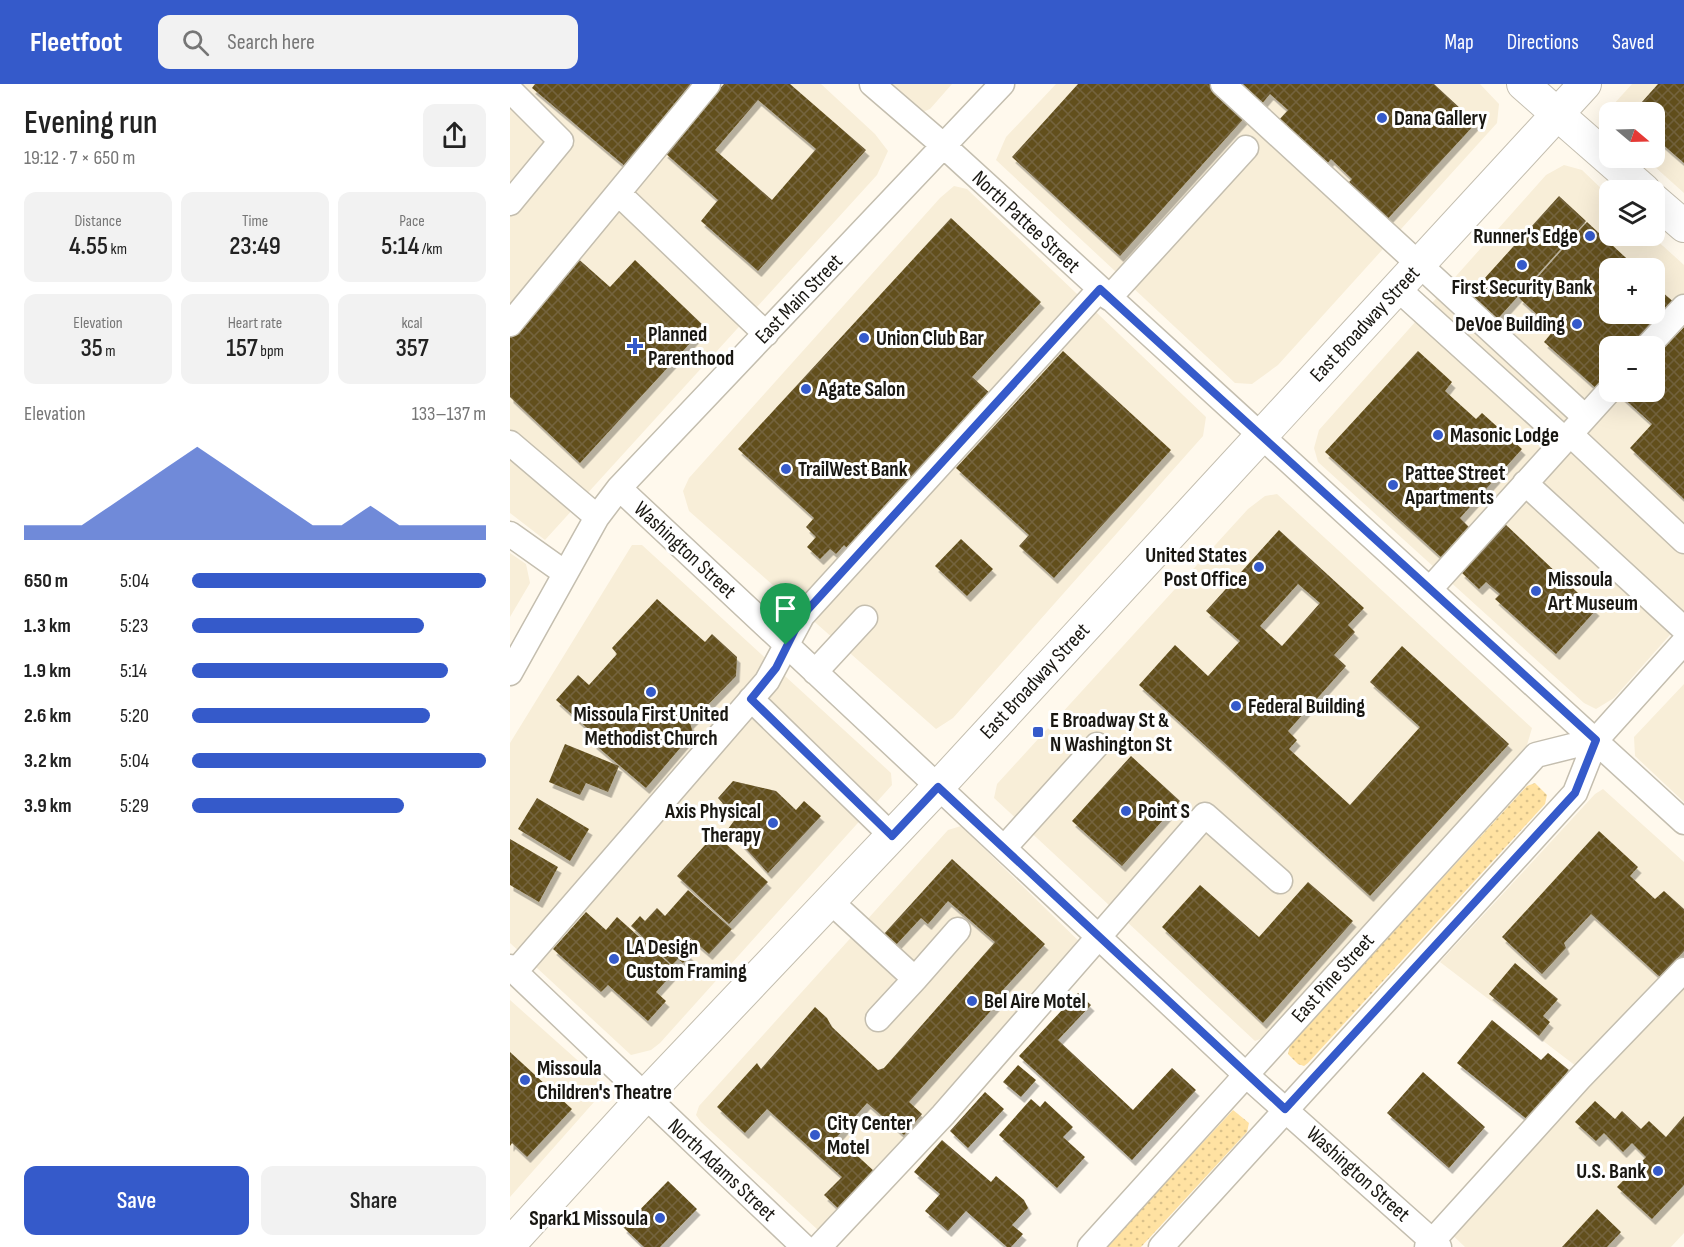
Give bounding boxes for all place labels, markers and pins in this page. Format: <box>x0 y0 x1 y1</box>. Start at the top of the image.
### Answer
place label: Dana Gallery <box>1394 106 1487 131</box>
marker: Dana Gallery <box>1375 111 1389 125</box>
place label: Runner's Edge <box>1473 224 1578 249</box>
marker: Runner's Edge <box>1583 229 1597 243</box>
marker: First Security Bank <box>1515 258 1529 272</box>
place label: First Security Bank <box>1452 275 1593 300</box>
place label: DeVoe Building <box>1455 312 1565 337</box>
marker: DeVoe Building <box>1570 317 1584 331</box>
place label: Planned Parenthood <box>648 322 734 371</box>
place label: Union Club Bar <box>876 326 985 351</box>
marker: Union Club Bar <box>857 331 871 345</box>
marker: Planned Parenthood <box>626 337 644 355</box>
place label: Agate Salon <box>817 377 905 402</box>
marker: Agate Salon <box>799 382 813 396</box>
place label: Masonic Lodge <box>1450 423 1559 448</box>
marker: Masonic Lodge <box>1431 428 1445 442</box>
place label: TrailWest Bank <box>798 457 908 482</box>
place label: Pattee Street Apartments <box>1404 461 1505 510</box>
marker: TrailWest Bank <box>779 462 793 476</box>
marker: Pattee Street Apartments <box>1386 478 1400 492</box>
place label: United States Post Office <box>1145 543 1247 592</box>
marker: United States Post Office <box>1252 560 1266 574</box>
place label: Missoula Art Museum <box>1547 567 1638 616</box>
pin <box>760 583 811 645</box>
marker: Missoula Art Museum <box>1529 584 1543 598</box>
marker: Missoula First United Methodist Church <box>644 685 658 699</box>
place label: Federal Building <box>1248 694 1365 719</box>
marker: Federal Building <box>1229 699 1243 713</box>
place label: Missoula First United Methodist Church <box>573 702 729 751</box>
place label: E Broadway St & N Washington St <box>1050 708 1172 757</box>
marker: E Broadway St & N Washington St <box>1031 725 1045 739</box>
place label: Axis Physical Therapy <box>664 799 761 848</box>
place label: Point S <box>1138 799 1190 824</box>
marker: Point S <box>1119 804 1133 818</box>
marker: Axis Physical Therapy <box>766 816 780 830</box>
place label: LA Design Custom Framing <box>626 935 747 984</box>
marker: LA Design Custom Framing <box>607 952 621 966</box>
place label: Bel Aire Motel <box>984 989 1086 1014</box>
marker: Bel Aire Motel <box>965 994 979 1008</box>
place label: Missoula Children's Theatre <box>537 1056 672 1105</box>
marker: Missoula Children's Theatre <box>518 1073 532 1087</box>
place label: City Center Motel <box>827 1111 913 1160</box>
marker: City Center Motel <box>808 1128 822 1142</box>
place label: U.S. Bank <box>1576 1159 1646 1184</box>
marker: U.S. Bank <box>1651 1164 1665 1178</box>
place label: Spark1 Missoula <box>529 1206 648 1231</box>
marker: Spark1 Missoula <box>653 1211 667 1225</box>

